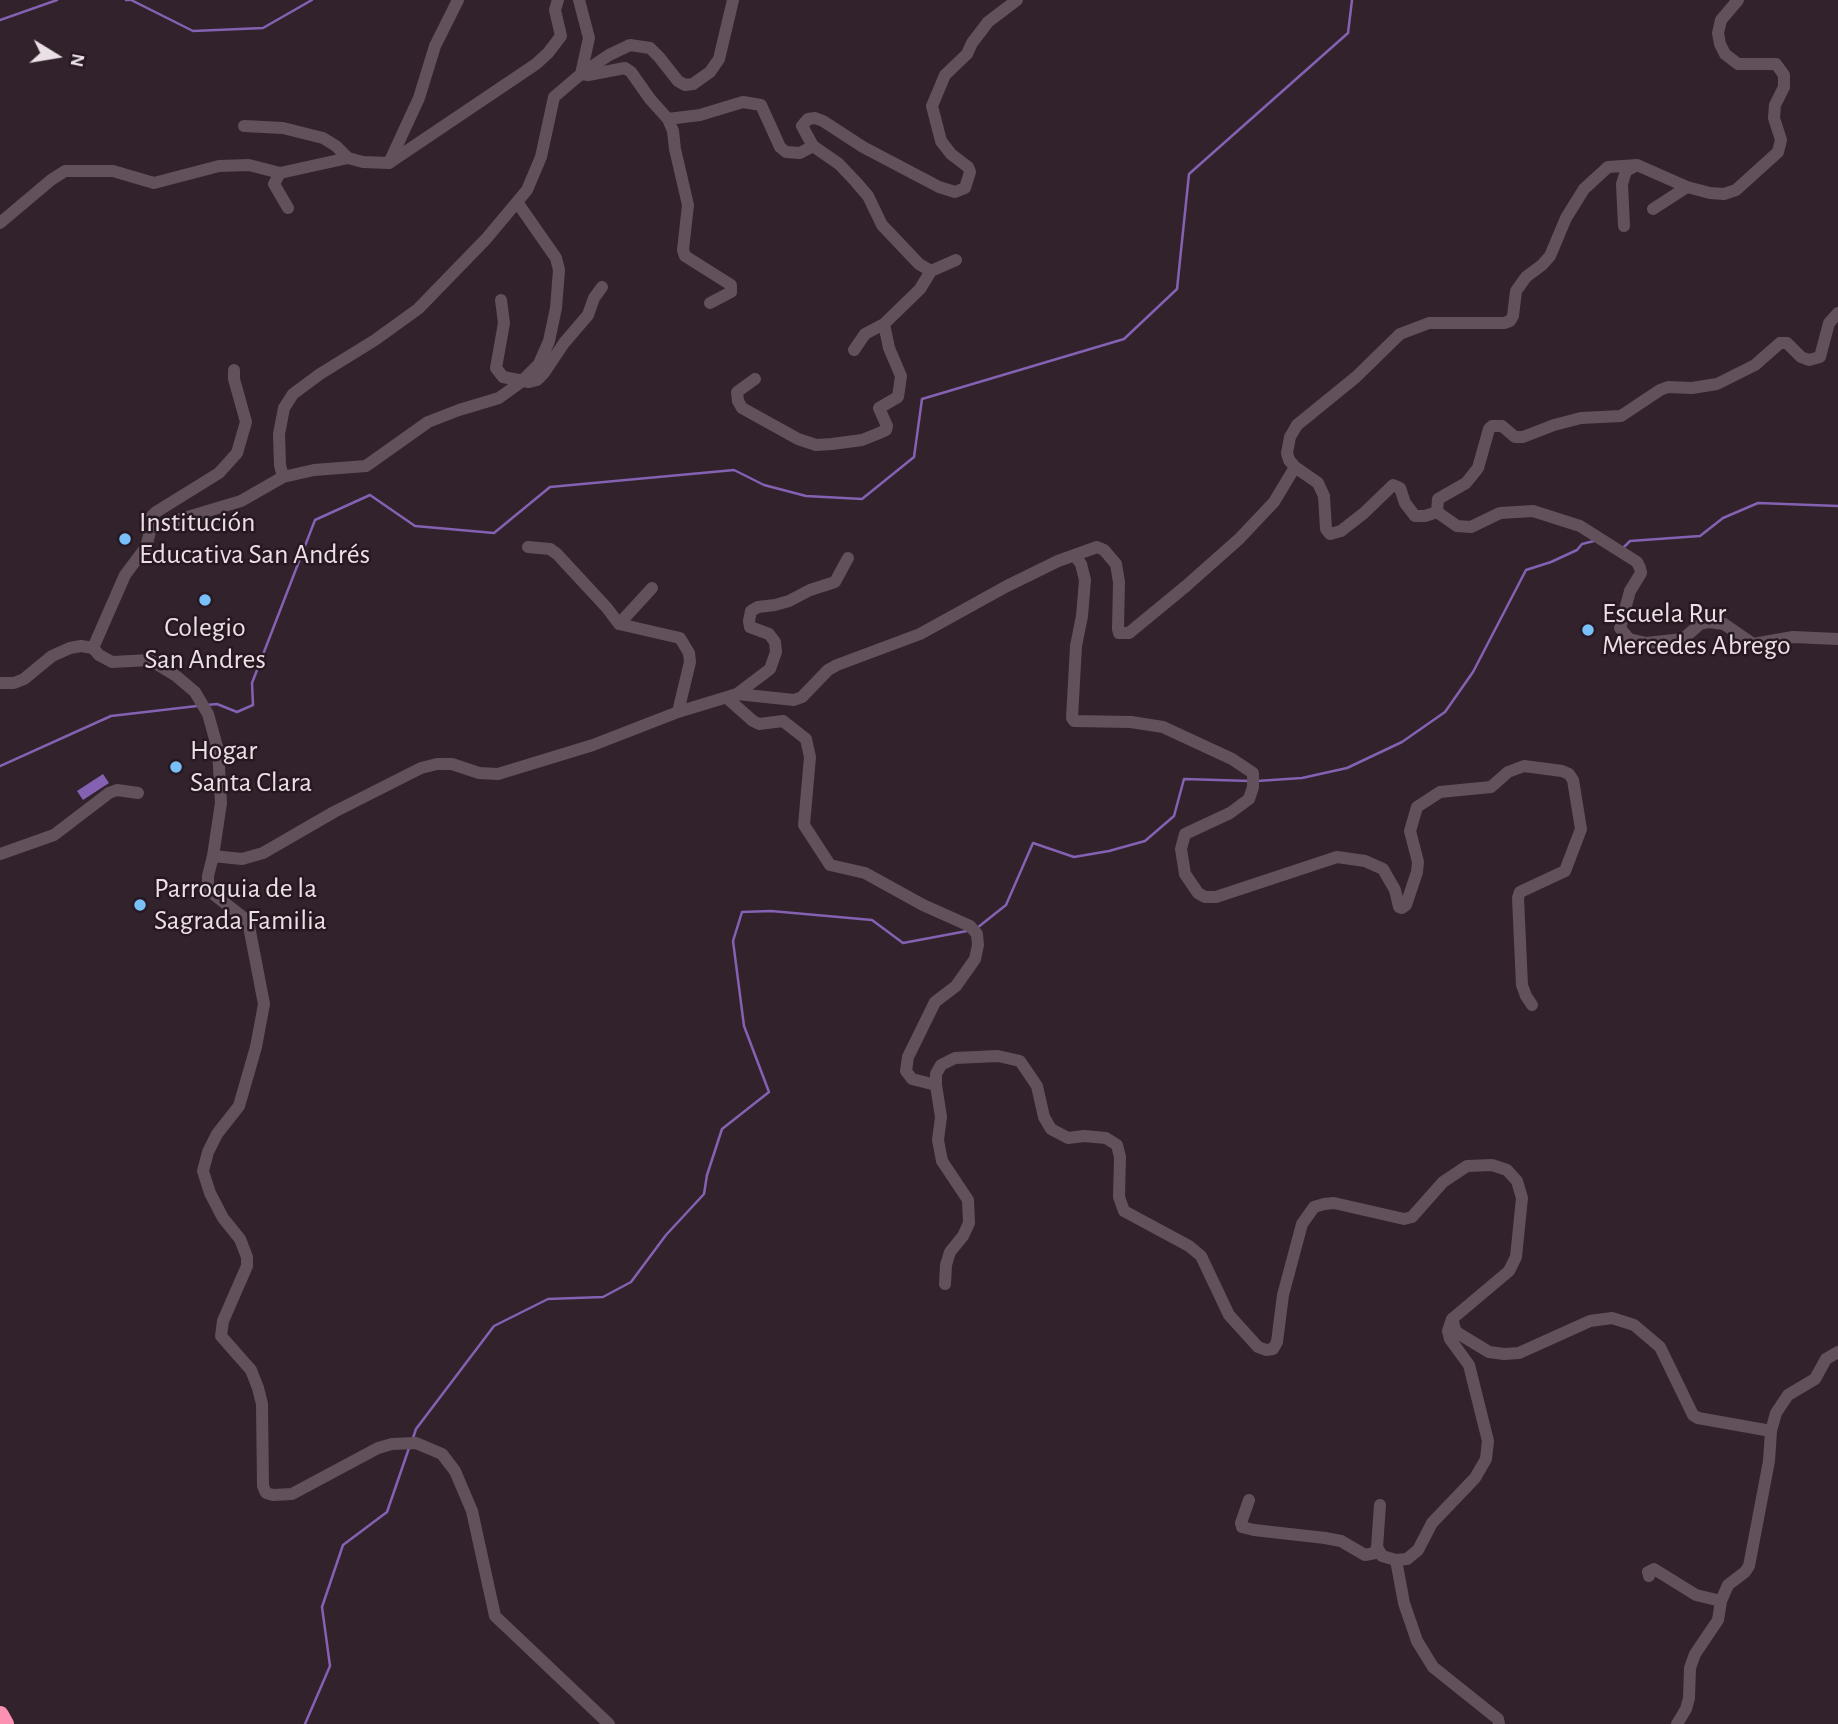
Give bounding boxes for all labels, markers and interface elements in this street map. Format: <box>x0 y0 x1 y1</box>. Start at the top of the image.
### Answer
north arrow <box>21 21 91 91</box>
text: N <box>67 52 88 68</box>
place label: Institución Educativa San Andrés <box>139 506 370 572</box>
marker: Institución Educativa San Andrés <box>117 531 133 547</box>
marker: Colegio San Andres <box>197 592 213 608</box>
place label: Escuela Rur Mercedes Abrego <box>1602 597 1791 663</box>
place label: Colegio San Andres <box>144 611 266 677</box>
marker: Escuela Rur Mercedes Abrego <box>1580 622 1596 638</box>
place label: Hogar Santa Clara <box>190 734 312 800</box>
marker: Hogar Santa Clara <box>168 759 184 775</box>
place label: Parroquia de la Sagrada Familia <box>154 872 327 938</box>
marker: Parroquia de la Sagrada Familia <box>132 897 148 913</box>

